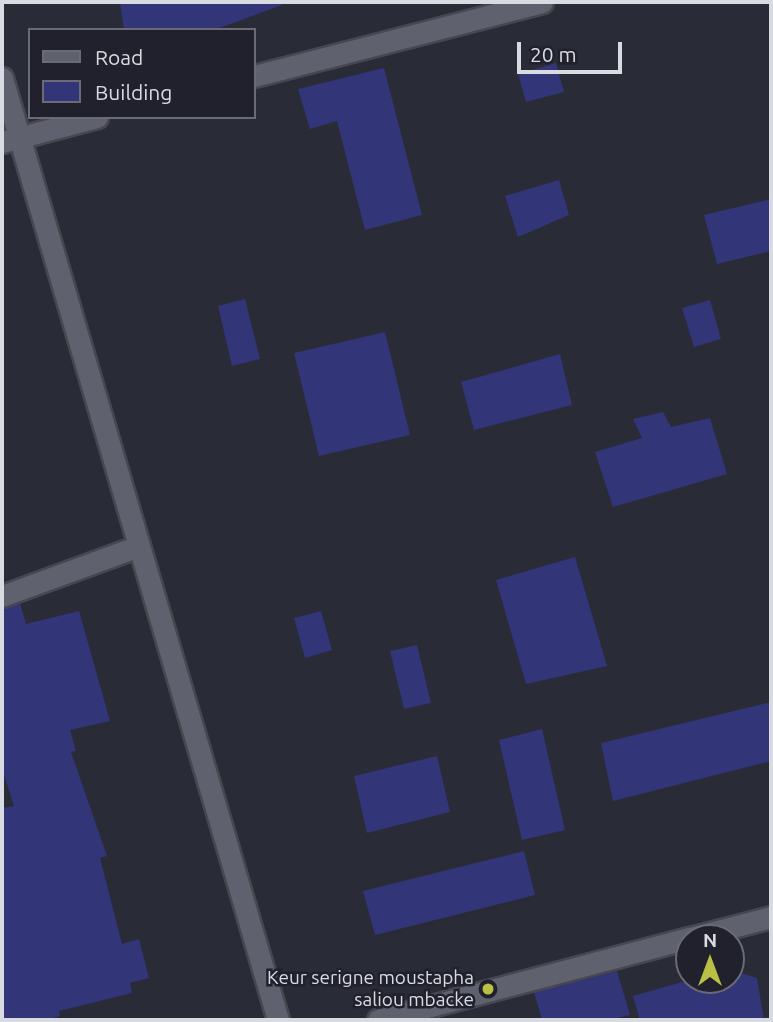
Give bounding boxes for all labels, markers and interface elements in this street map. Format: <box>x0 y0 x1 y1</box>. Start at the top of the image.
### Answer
legend <box>28 28 256 119</box>
scale bar <box>521 28 626 72</box>
text: 20 m <box>530 42 577 66</box>
text: Road <box>95 45 143 69</box>
text: Building <box>95 80 172 104</box>
north arrow <box>675 924 745 994</box>
text: N <box>703 929 717 951</box>
place label: Keur serigne moustapha saliou mbacke <box>267 967 474 1011</box>
marker: Keur serigne moustapha saliou mbacke <box>480 981 496 997</box>

